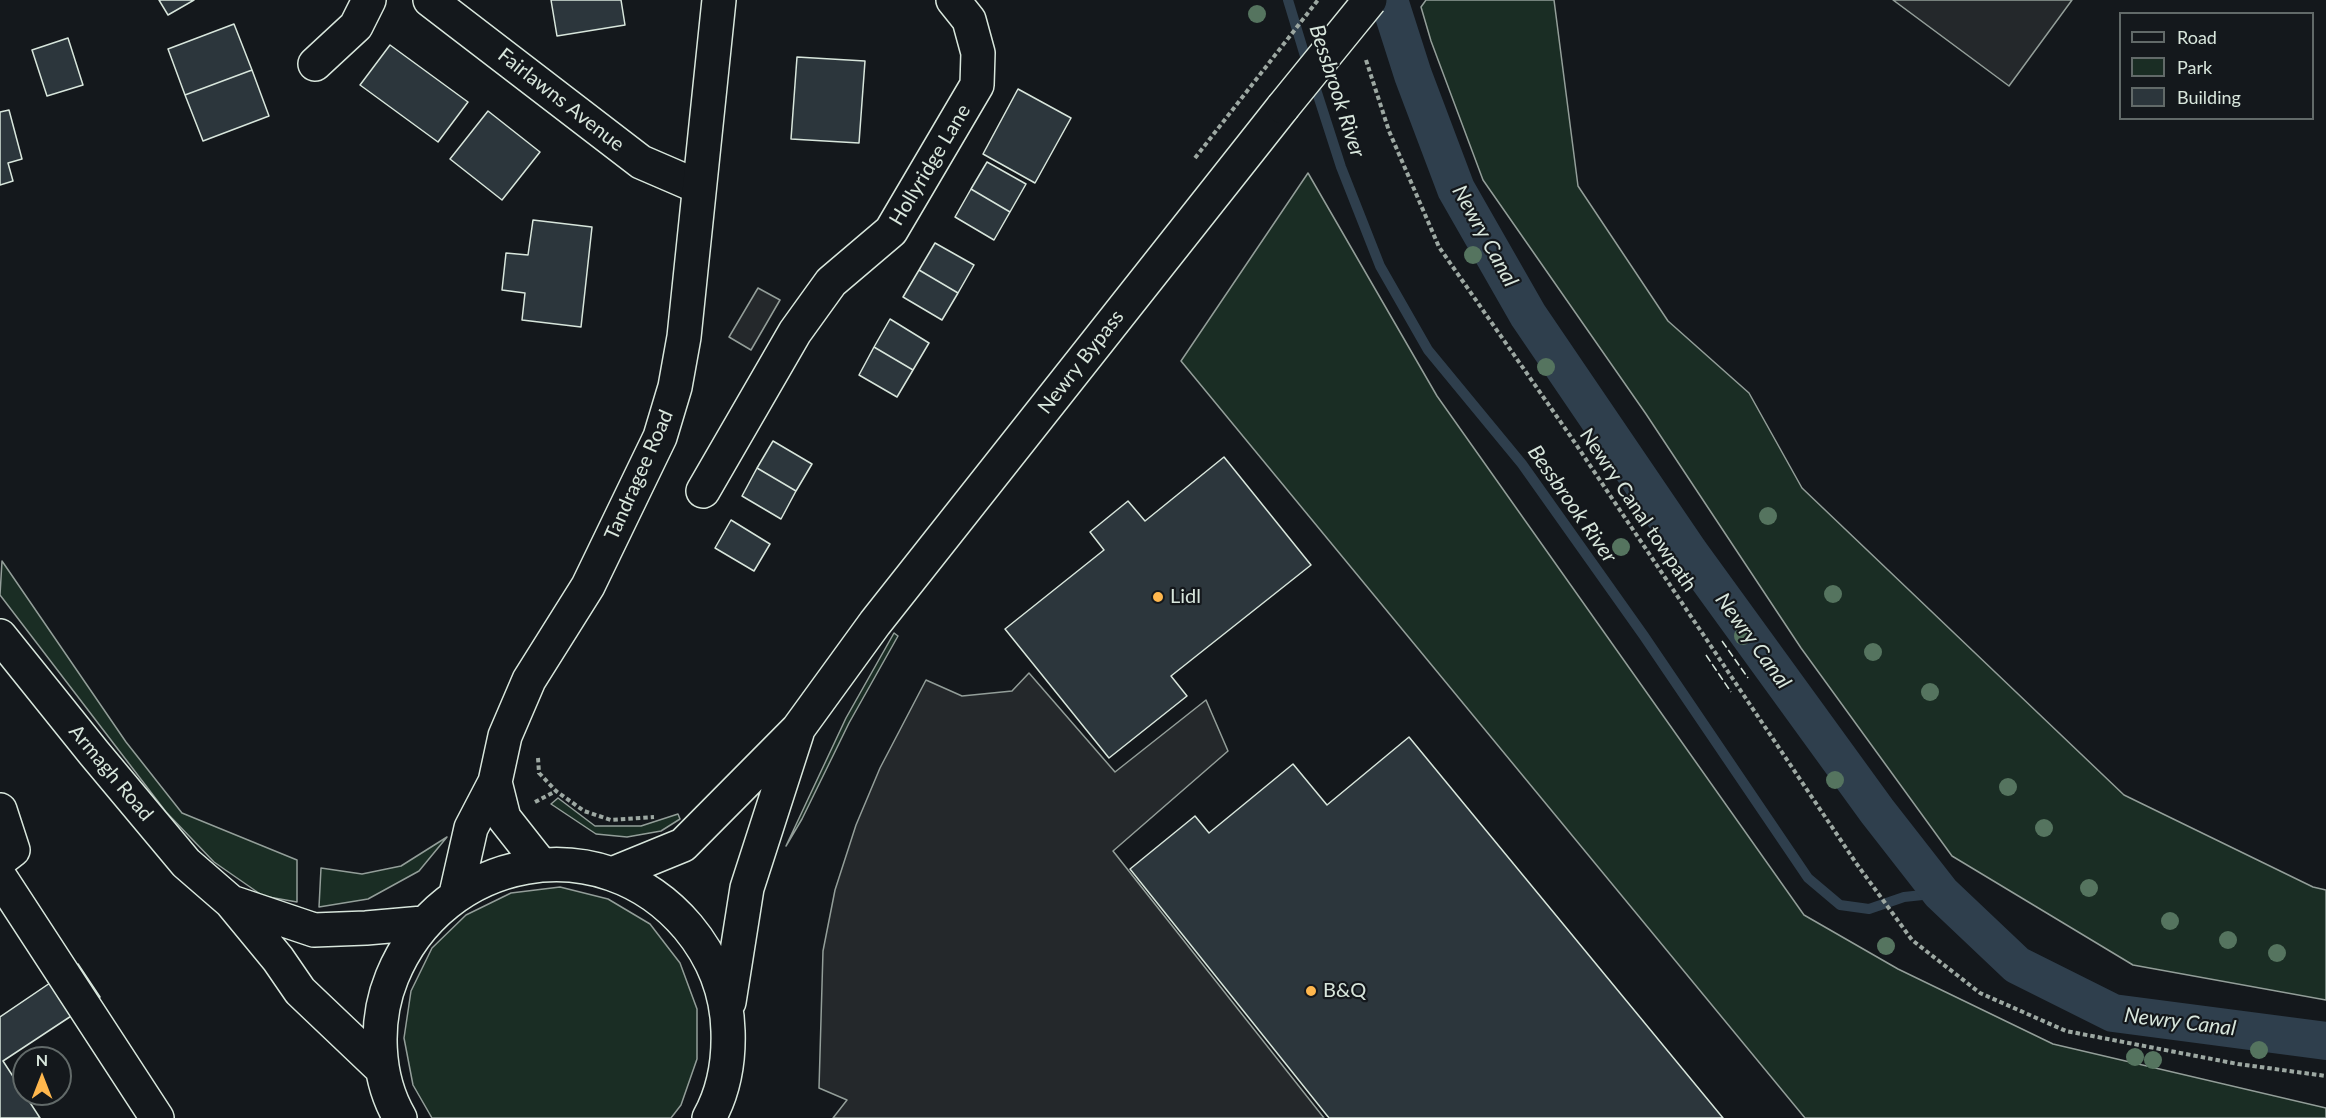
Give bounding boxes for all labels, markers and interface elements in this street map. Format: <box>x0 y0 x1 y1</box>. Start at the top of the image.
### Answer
legend <box>2119 12 2314 120</box>
water label: Bessbrook River <box>1304 22 1370 160</box>
text: Road <box>2177 26 2217 48</box>
street label: Fairlawns Avenue <box>493 43 629 157</box>
text: Park <box>2177 56 2212 78</box>
text: Building <box>2177 86 2241 108</box>
street label: Hollyridge Lane <box>884 100 976 230</box>
water label: Newry Canal <box>1447 181 1523 291</box>
street label: Newry Bypass <box>1033 305 1129 419</box>
street label: Tandragee Road <box>600 406 678 544</box>
street label: Newry Canal towpath <box>1575 424 1701 596</box>
water label: Bessbrook River <box>1522 440 1622 568</box>
place label: Lidl <box>1170 585 1201 609</box>
water label: Newry Canal <box>1710 588 1796 694</box>
marker: Lidl <box>1151 590 1165 604</box>
street label: Armagh Road <box>64 720 158 826</box>
place label: B&Q <box>1323 979 1366 1003</box>
marker: B&Q <box>1304 984 1318 998</box>
water label: Newry Canal <box>2123 1003 2237 1041</box>
north arrow <box>12 1046 72 1106</box>
text: N <box>36 1050 48 1069</box>

